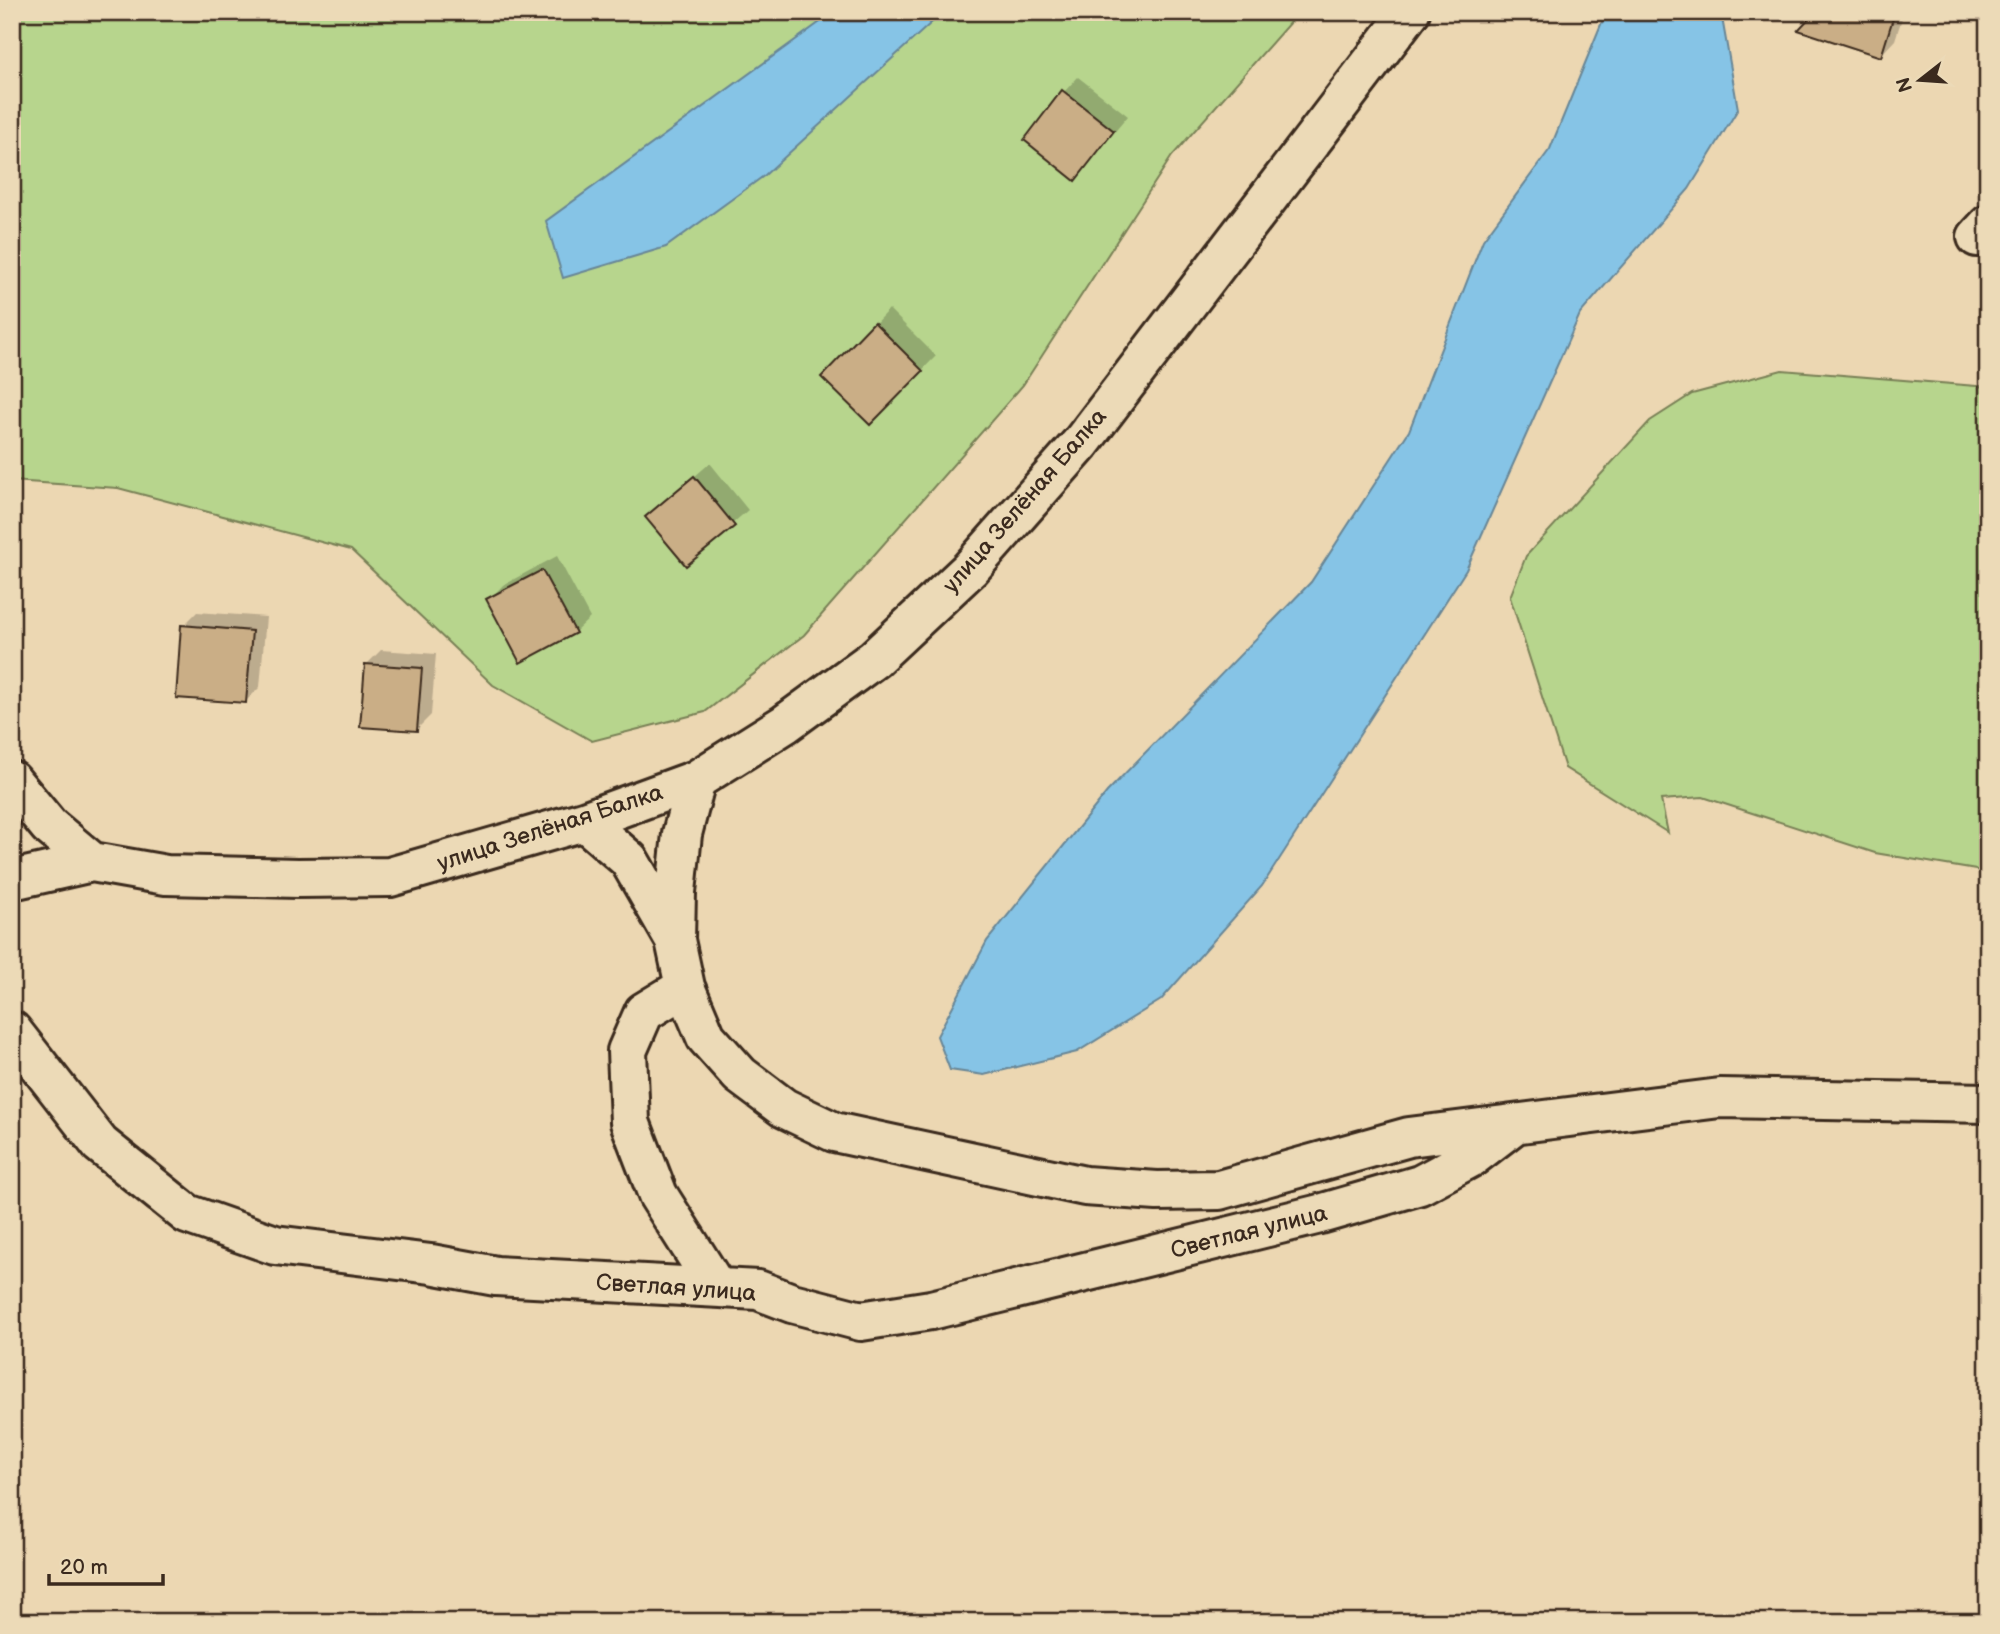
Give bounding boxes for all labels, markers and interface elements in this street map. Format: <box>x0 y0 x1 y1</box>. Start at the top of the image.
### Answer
north arrow <box>1884 46 1954 116</box>
text: N <box>1892 74 1918 95</box>
street label: улица Зелёная Балка <box>937 403 1113 599</box>
street label: улица Зелёная Балка <box>434 778 667 878</box>
street label: Светлая улица <box>1168 1199 1331 1265</box>
street label: Светлая улица <box>595 1268 757 1308</box>
scale bar <box>49 1543 163 1587</box>
text: 20 m <box>60 1555 108 1580</box>

